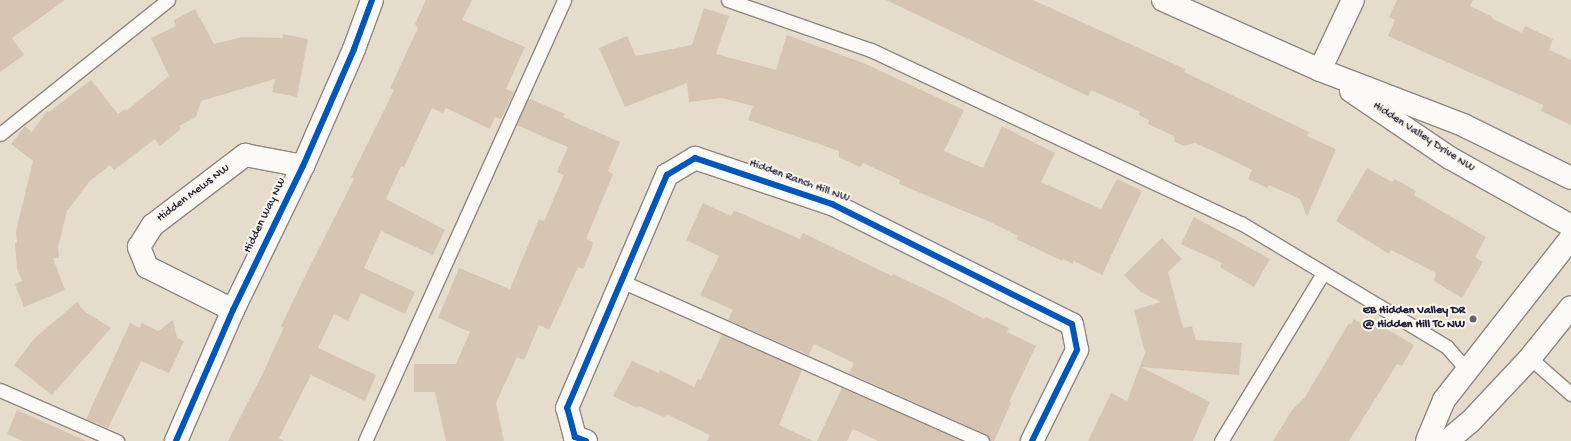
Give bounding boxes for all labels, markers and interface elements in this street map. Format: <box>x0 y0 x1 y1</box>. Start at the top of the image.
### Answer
street label: Hidden Valley Drive NW <box>1369 100 1477 176</box>
street label: Hidden Ranch Hill NW <box>747 157 851 207</box>
street label: Hidden Mews NW <box>155 162 233 226</box>
street label: Hidden Way NW <box>242 176 290 256</box>
place label: EB Hidden Valley DR @ Hidden Hill TC NW <box>1362 305 1465 333</box>
marker: EB Hidden Valley DR @ Hidden Hill TC NW <box>1468 314 1478 324</box>

